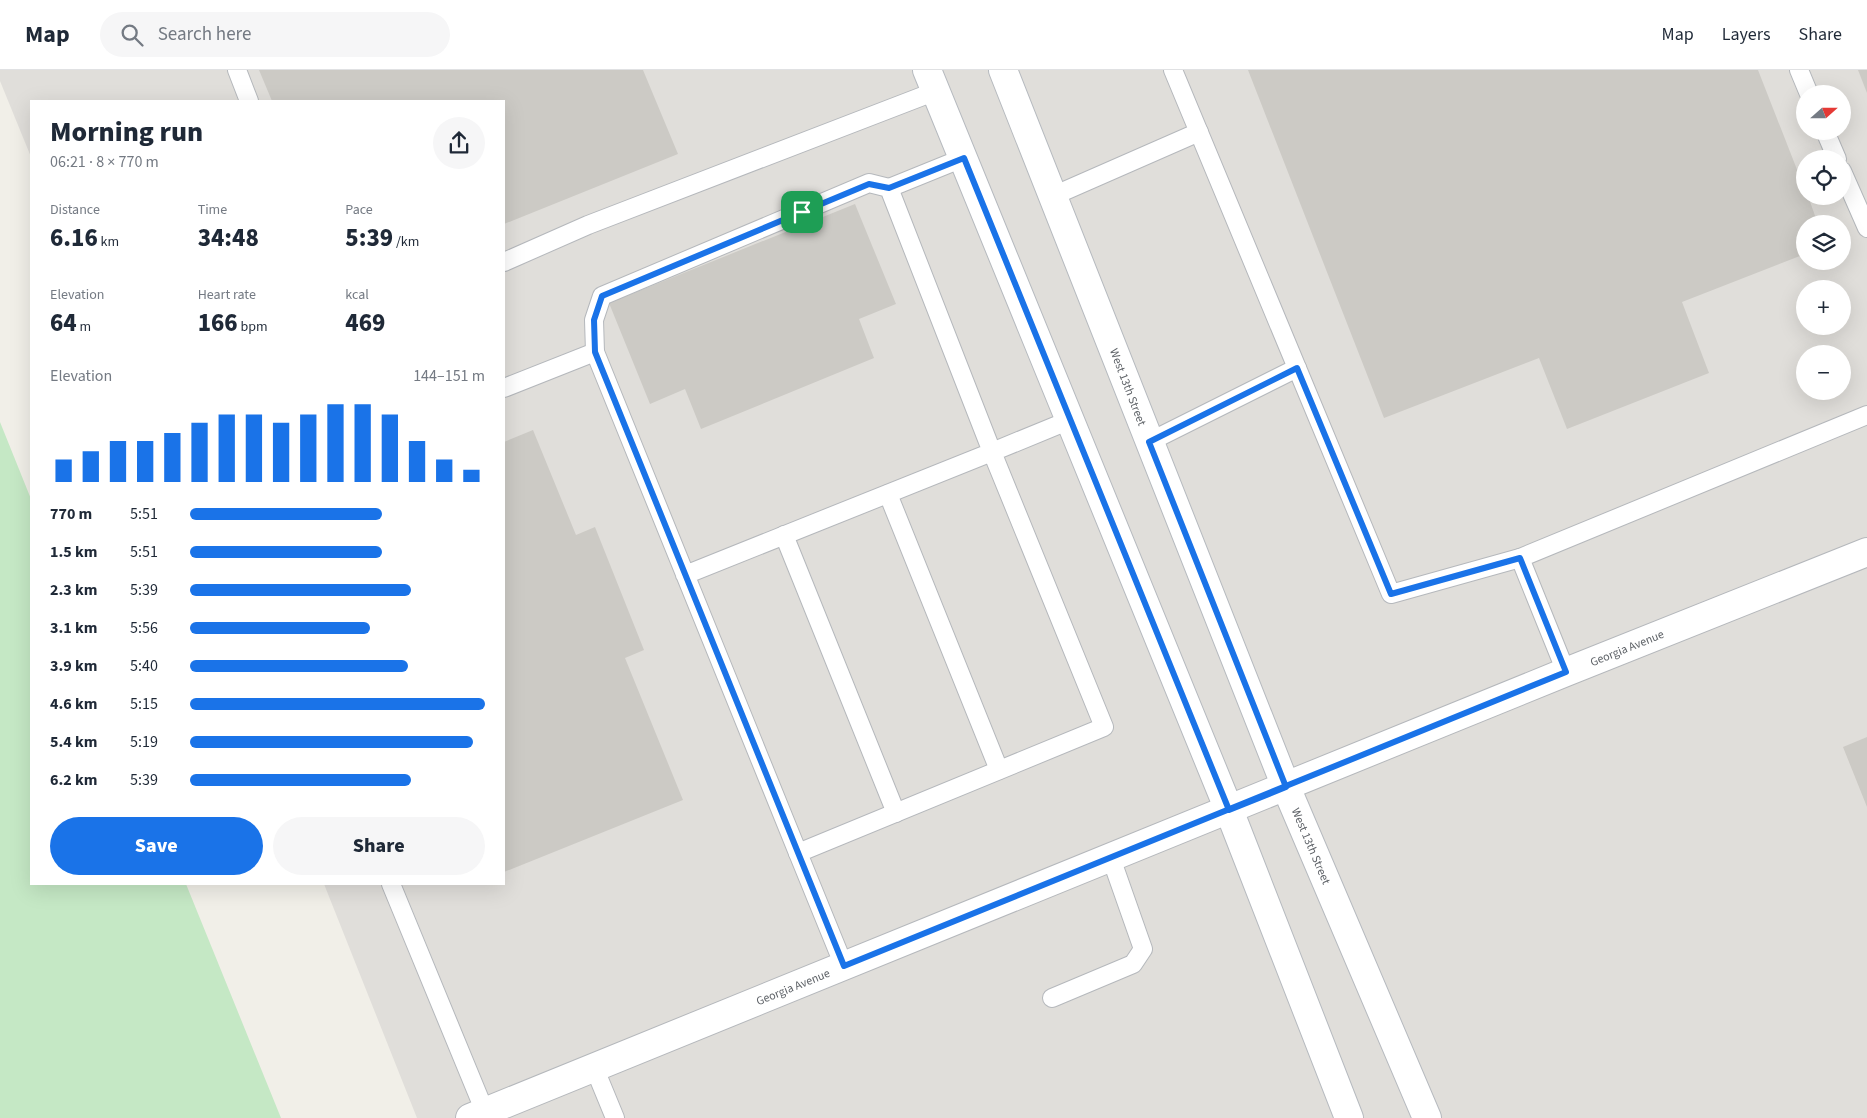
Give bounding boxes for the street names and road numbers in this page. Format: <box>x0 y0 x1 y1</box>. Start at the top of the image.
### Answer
street label: West 13th Street <box>1105 346 1150 428</box>
street label: Georgia Avenue <box>1588 626 1667 671</box>
street label: West 13th Street <box>1287 805 1334 887</box>
street label: Georgia Avenue <box>754 965 833 1010</box>

